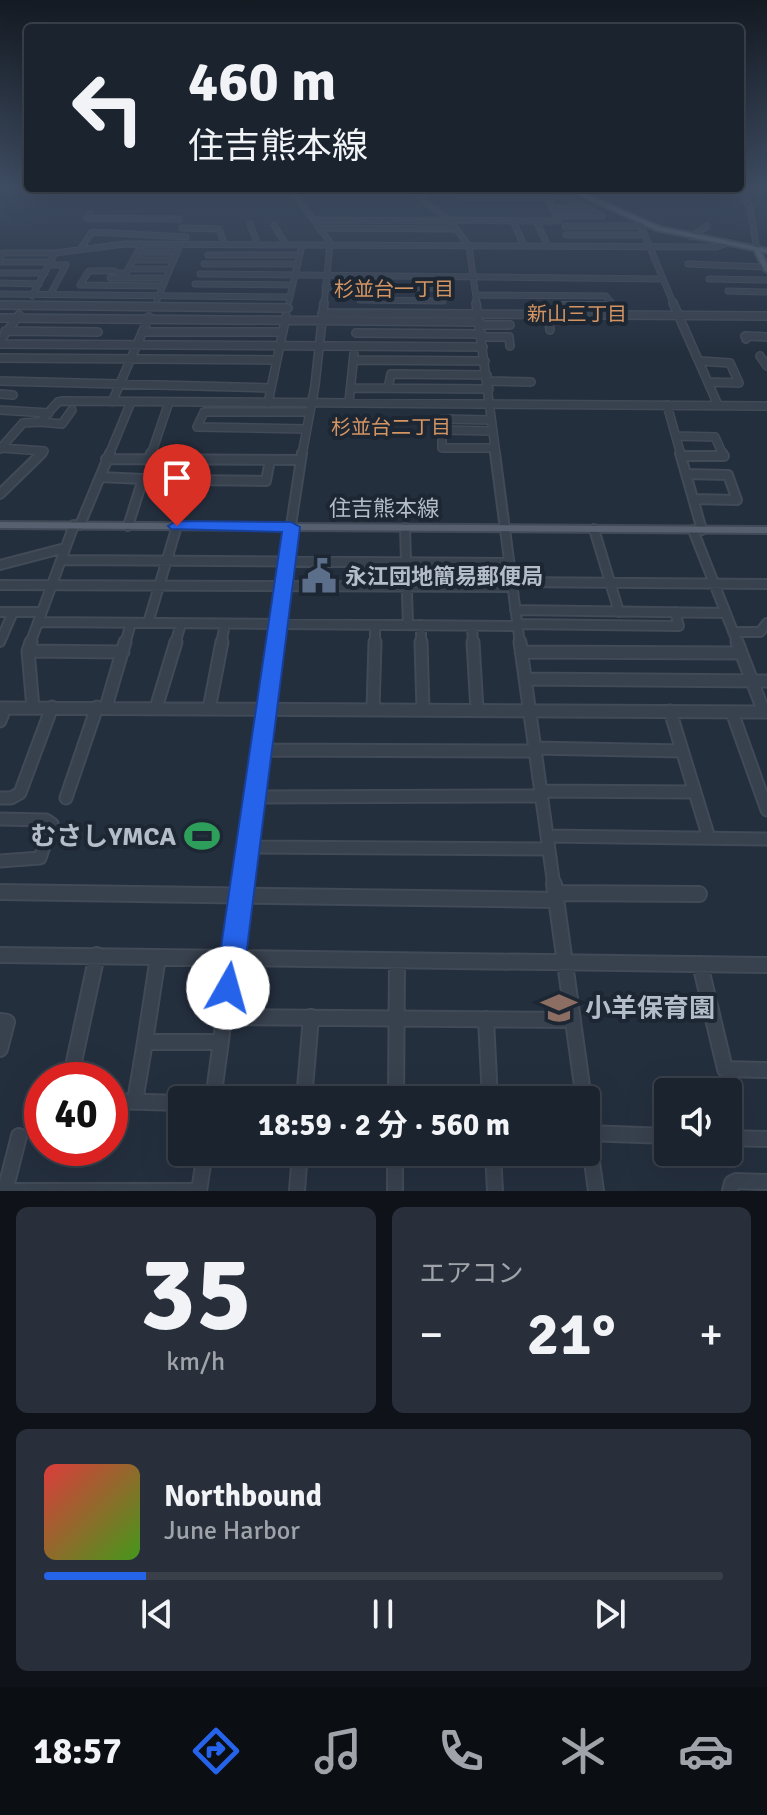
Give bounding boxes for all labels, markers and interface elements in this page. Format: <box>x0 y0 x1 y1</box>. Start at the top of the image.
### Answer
text: 460 m <box>188 47 336 116</box>
icon: left <box>56 56 160 160</box>
text: 住吉熊本線 <box>188 124 368 169</box>
district label: 杉並台一丁目 <box>334 277 454 302</box>
district label: 新山三丁目 <box>527 302 627 327</box>
district label: 杉並台二丁目 <box>331 415 451 440</box>
pin <box>143 444 211 526</box>
icon: arrive <box>155 456 199 500</box>
street label: 住吉熊本線 <box>329 495 439 522</box>
public building icon: 永江団地簡易郵便局 <box>300 557 338 595</box>
place label: 永江団地簡易郵便局 <box>345 563 543 590</box>
sports icon: むさしYMCA <box>183 817 221 855</box>
place label: むさしYMCA <box>30 821 176 853</box>
position arrow <box>186 946 270 1030</box>
school or university icon: 小羊保育園 <box>540 989 578 1027</box>
place label: 小羊保育園 <box>585 993 715 1025</box>
speed limit sign: 40 <box>24 1062 128 1166</box>
map controls <box>654 1078 742 1166</box>
button: sound <box>654 1078 742 1166</box>
text: 18:59 · 2 分 · 560 m <box>258 1107 510 1144</box>
text: 35 <box>140 1230 252 1358</box>
text: エアコン <box>420 1258 524 1290</box>
text: 21° <box>527 1298 616 1372</box>
text: − <box>420 1308 443 1362</box>
text: + <box>699 1308 723 1362</box>
text: km/h <box>166 1346 225 1378</box>
text: Northbound <box>164 1478 322 1515</box>
text: June Harbor <box>164 1515 300 1547</box>
icon: previous <box>135 1592 179 1636</box>
icon: pause <box>361 1592 405 1636</box>
icon: next <box>588 1592 632 1636</box>
icon: directions <box>188 1723 244 1779</box>
icon: music <box>310 1723 366 1779</box>
icon: phone <box>433 1723 489 1779</box>
icon: climate <box>555 1723 611 1779</box>
icon: car <box>678 1723 734 1779</box>
text: 18:57 <box>33 1729 122 1774</box>

